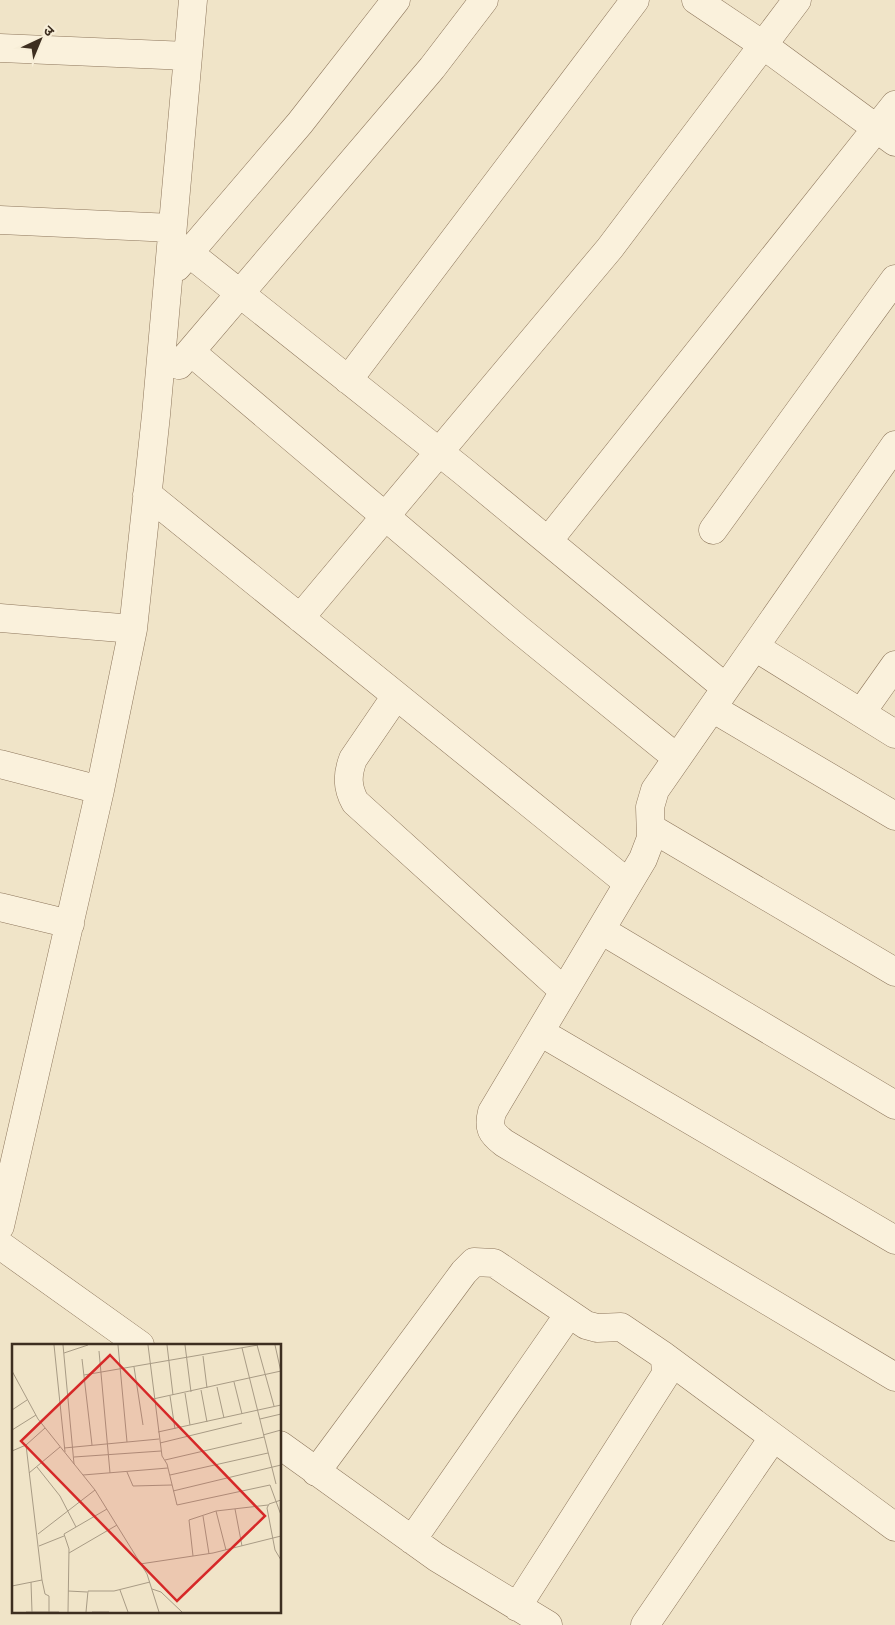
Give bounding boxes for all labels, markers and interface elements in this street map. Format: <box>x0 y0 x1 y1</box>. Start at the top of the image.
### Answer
north arrow <box>15 15 65 65</box>
text: उ <box>40 21 59 41</box>
inset map <box>12 1344 281 1612</box>

